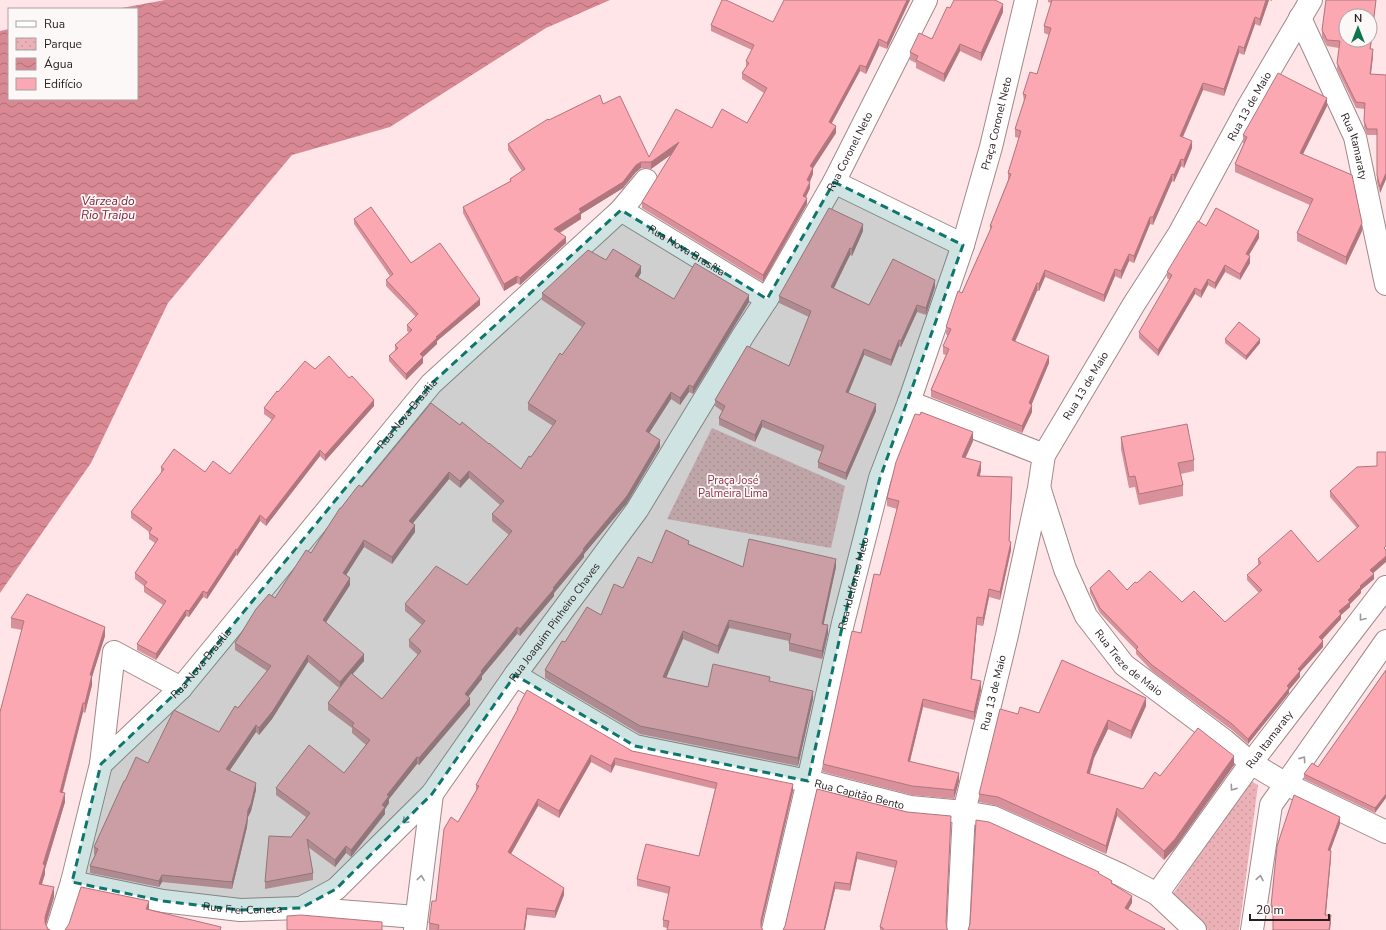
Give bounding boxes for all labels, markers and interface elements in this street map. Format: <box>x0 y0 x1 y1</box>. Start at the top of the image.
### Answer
legend <box>8 8 138 100</box>
north arrow <box>1338 8 1378 48</box>
text: N <box>1354 11 1362 26</box>
text: Rua <box>44 16 65 32</box>
text: Parque <box>44 36 82 52</box>
text: Água <box>44 56 73 72</box>
street label: Rua 13 de Maio <box>1224 69 1275 143</box>
street label: Praça Coronel Neto <box>977 75 1015 172</box>
text: Edifício <box>44 76 83 92</box>
street label: Rua Coronel Neto <box>823 109 876 194</box>
street label: Rua Itamaraty <box>1337 110 1371 182</box>
water label: Várzea do Rio Traipu <box>81 193 135 223</box>
street label: Rua Nova Brasília <box>645 221 728 279</box>
street label: Rua 13 de Maio <box>1059 348 1112 423</box>
street label: Rua Nova Brasília <box>373 374 440 452</box>
park label: Praça José Palmeira Lima <box>698 473 768 501</box>
street label: Rua Idelfonso Melo <box>834 535 872 631</box>
street label: Rua Joaquim Pinheiro Chaves <box>505 559 603 684</box>
one-way arrow <box>1360 614 1367 621</box>
street label: Rua Nova Brasília <box>167 625 235 702</box>
street label: Rua Treze de Maio <box>1091 626 1166 699</box>
street label: Rua 13 de Maio <box>977 653 1009 732</box>
street label: Rua Itamaraty <box>1242 707 1296 771</box>
one-way arrow <box>1298 756 1305 763</box>
street label: Rua Capitão Bento <box>813 775 906 813</box>
one-way arrow <box>1230 784 1237 791</box>
one-way arrow <box>402 817 410 824</box>
one-way arrow <box>417 875 426 881</box>
one-way arrow <box>1256 875 1264 881</box>
scale bar <box>1250 896 1329 922</box>
street label: Rua Frei Caneca <box>202 898 283 918</box>
text: 20 m <box>1256 902 1284 918</box>

